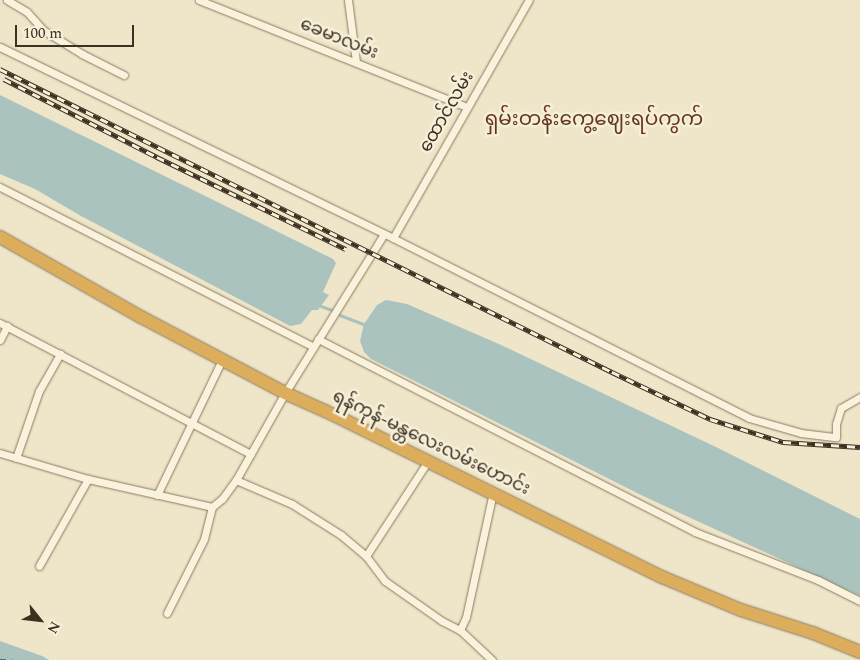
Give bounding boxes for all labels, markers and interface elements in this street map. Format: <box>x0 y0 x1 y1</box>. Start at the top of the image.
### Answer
street label: ခေမာလမ်း <box>297 14 381 64</box>
scale bar <box>18 15 136 47</box>
text: 100 m <box>23 22 62 45</box>
street label: ထောင်လမ်း <box>415 68 479 156</box>
district label: ရှမ်းတန်းကွေ့ဈေးရပ်ကွက် <box>485 107 703 131</box>
street label: ရန်ကုန်-မန္တလေးလမ်းဟောင်း <box>329 386 533 500</box>
north arrow <box>15 595 65 645</box>
text: N <box>42 617 66 638</box>

